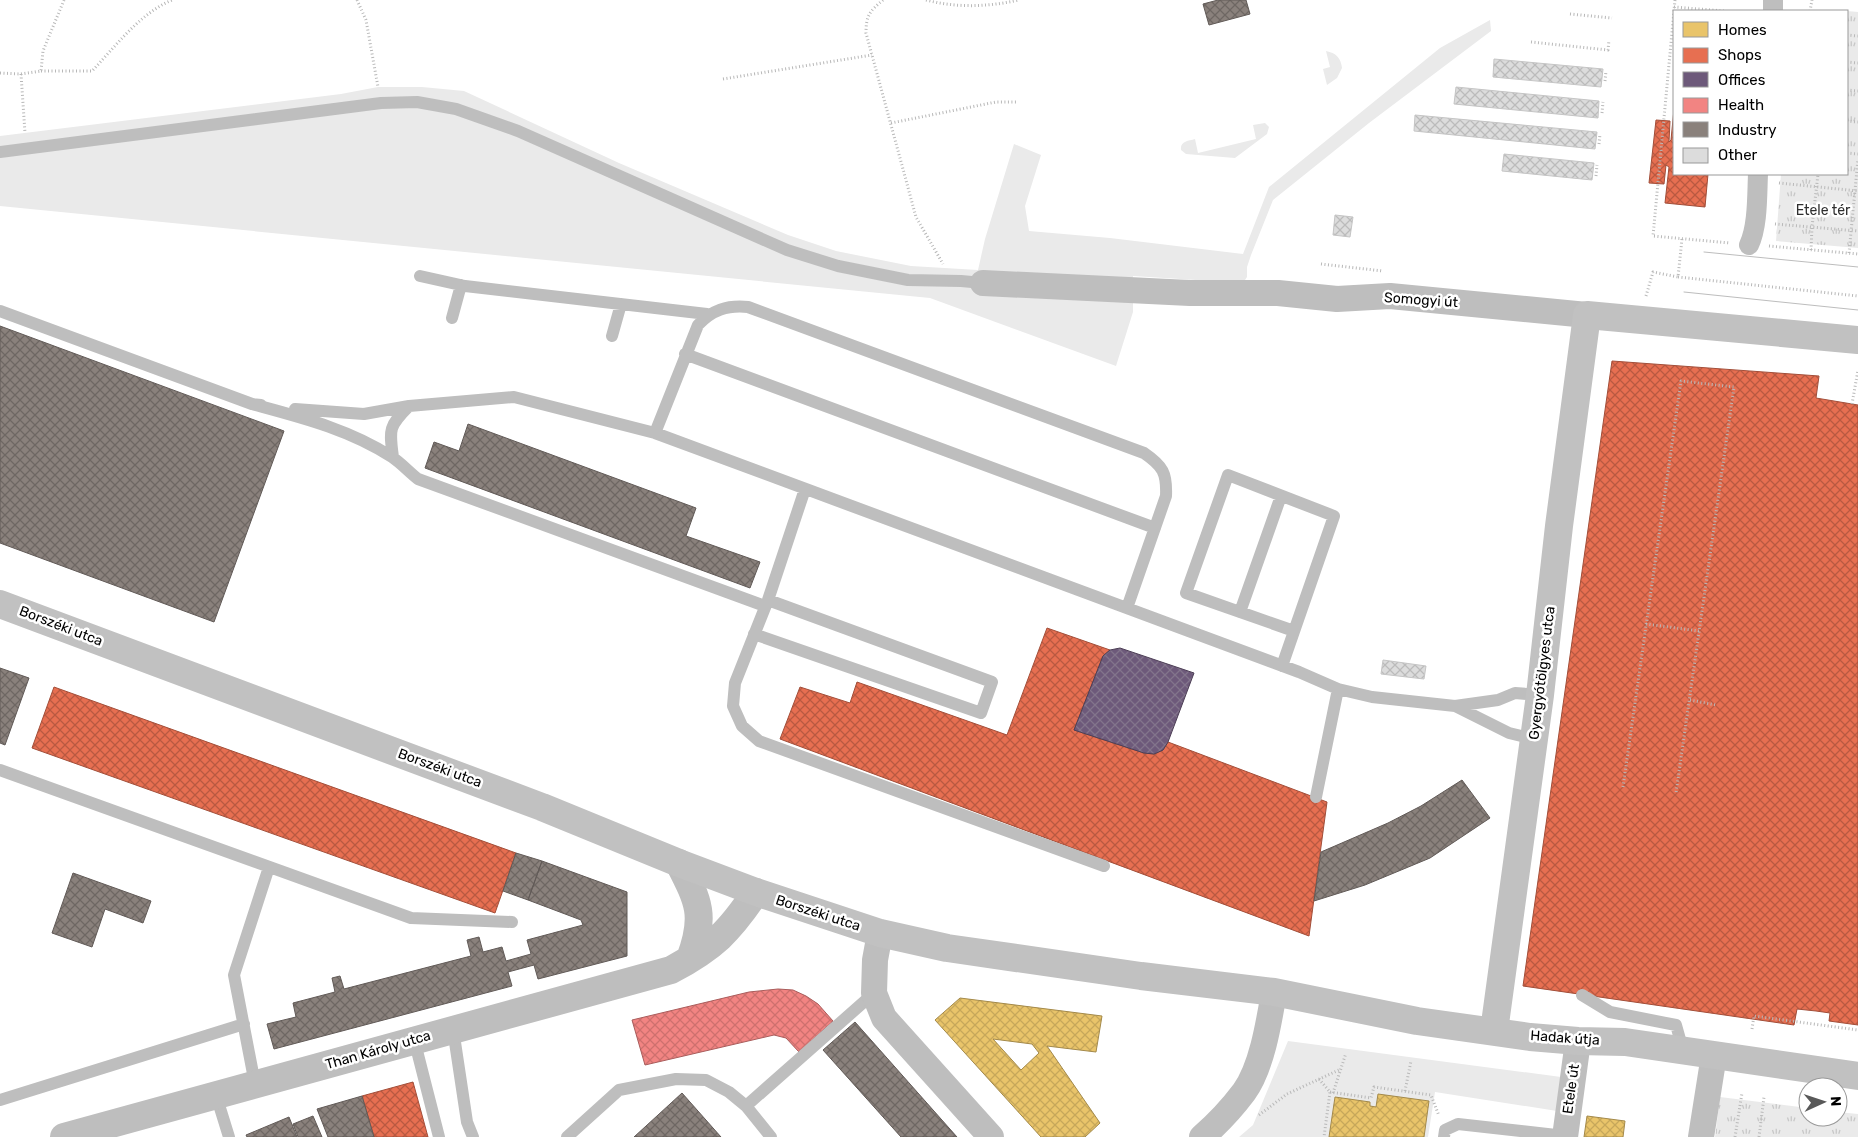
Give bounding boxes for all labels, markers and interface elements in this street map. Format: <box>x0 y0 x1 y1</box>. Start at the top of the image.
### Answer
legend <box>1673 10 1848 175</box>
text: Homes <box>1718 21 1767 39</box>
text: Shops <box>1718 46 1762 64</box>
text: Offices <box>1718 71 1766 89</box>
text: Health <box>1718 96 1764 114</box>
text: Industry <box>1718 121 1777 139</box>
text: Other <box>1718 146 1758 164</box>
park label: Etele tér <box>1796 202 1851 219</box>
street label: Somogyi út <box>1383 289 1459 311</box>
street label: Borszéki utca <box>17 602 105 650</box>
street label: Gyergyótölgyes utca <box>1525 605 1559 741</box>
street label: Borszéki utca <box>396 745 484 791</box>
street label: Borszéki utca <box>773 891 863 935</box>
street label: Than Károly utca <box>323 1027 433 1073</box>
street label: Hadak útja <box>1530 1027 1600 1049</box>
street label: Etele út <box>1559 1062 1583 1115</box>
north arrow <box>1798 1077 1848 1127</box>
text: N <box>1827 1096 1844 1107</box>

